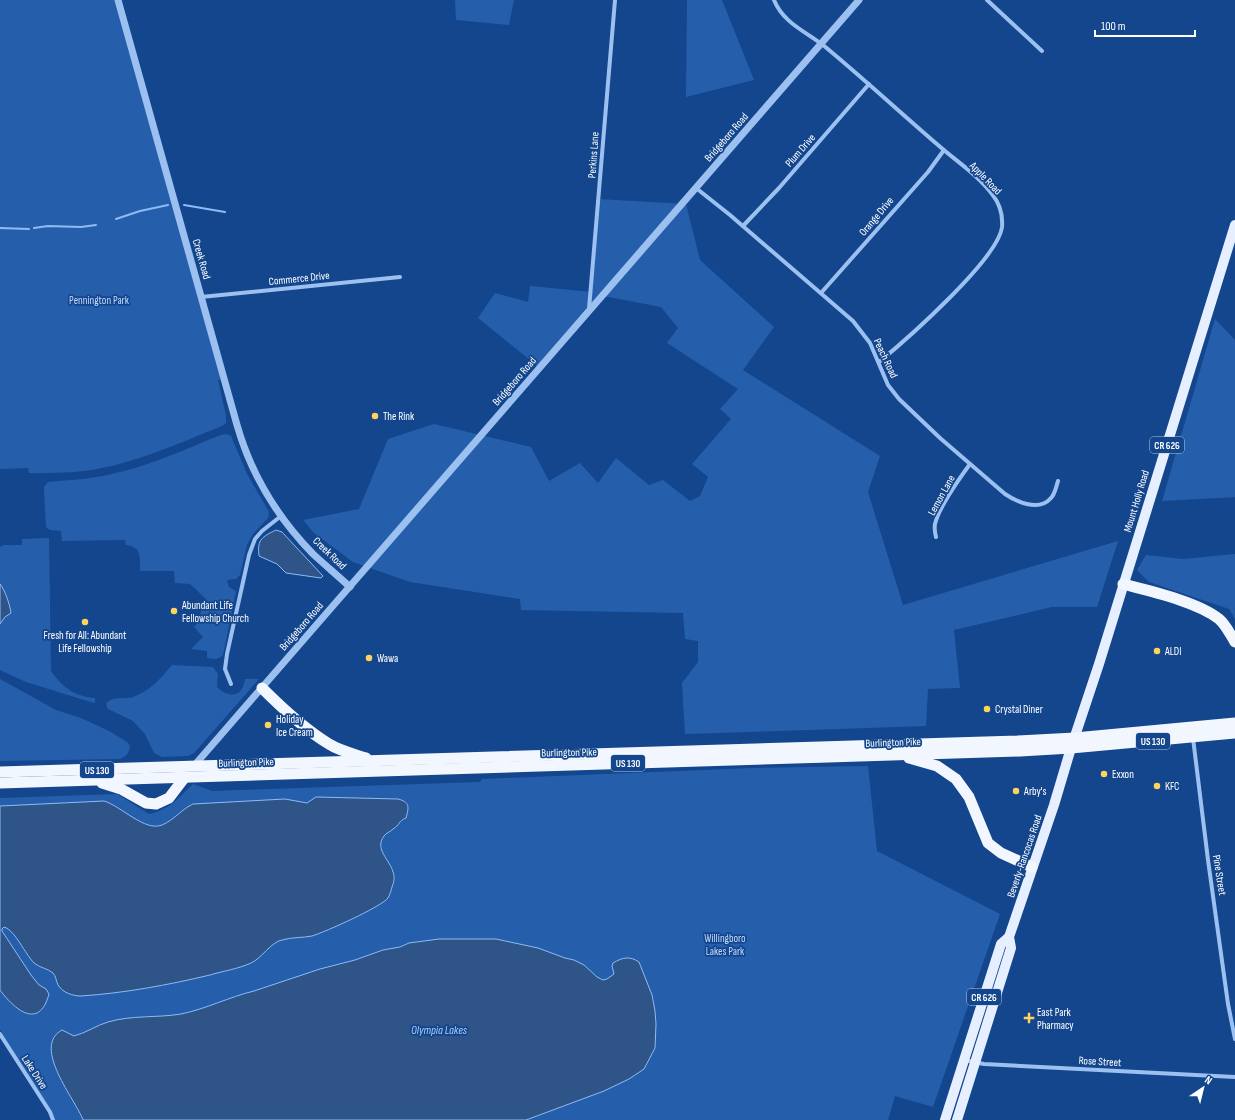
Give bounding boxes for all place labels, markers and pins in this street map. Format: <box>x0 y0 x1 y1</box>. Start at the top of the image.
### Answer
place label: The Rink <box>383 410 415 423</box>
marker: The Rink <box>370 411 380 421</box>
place label: Abundant Life Fellowship Church <box>181 599 249 625</box>
marker: Abundant Life Fellowship Church <box>169 606 179 616</box>
marker: Fresh for All: Abundant Life Fellowship <box>80 617 90 627</box>
place label: Fresh for All: Abundant Life Fellowship <box>44 629 127 655</box>
place label: ALDI <box>1164 645 1181 658</box>
marker: ALDI <box>1152 646 1162 656</box>
place label: Wawa <box>377 652 398 665</box>
marker: Wawa <box>364 653 374 663</box>
place label: Crystal Diner <box>995 703 1043 716</box>
marker: Crystal Diner <box>982 704 992 714</box>
place label: Holiday Ice Cream <box>276 713 313 739</box>
marker: Holiday Ice Cream <box>263 720 273 730</box>
place label: Exxon <box>1112 768 1134 781</box>
marker: Exxon <box>1099 769 1109 779</box>
place label: KFC <box>1165 780 1179 793</box>
marker: KFC <box>1152 781 1162 791</box>
place label: Arby's <box>1023 785 1047 798</box>
marker: Arby's <box>1011 786 1021 796</box>
place label: East Park Pharmacy <box>1037 1006 1074 1032</box>
marker: East Park Pharmacy <box>1024 1013 1034 1023</box>

